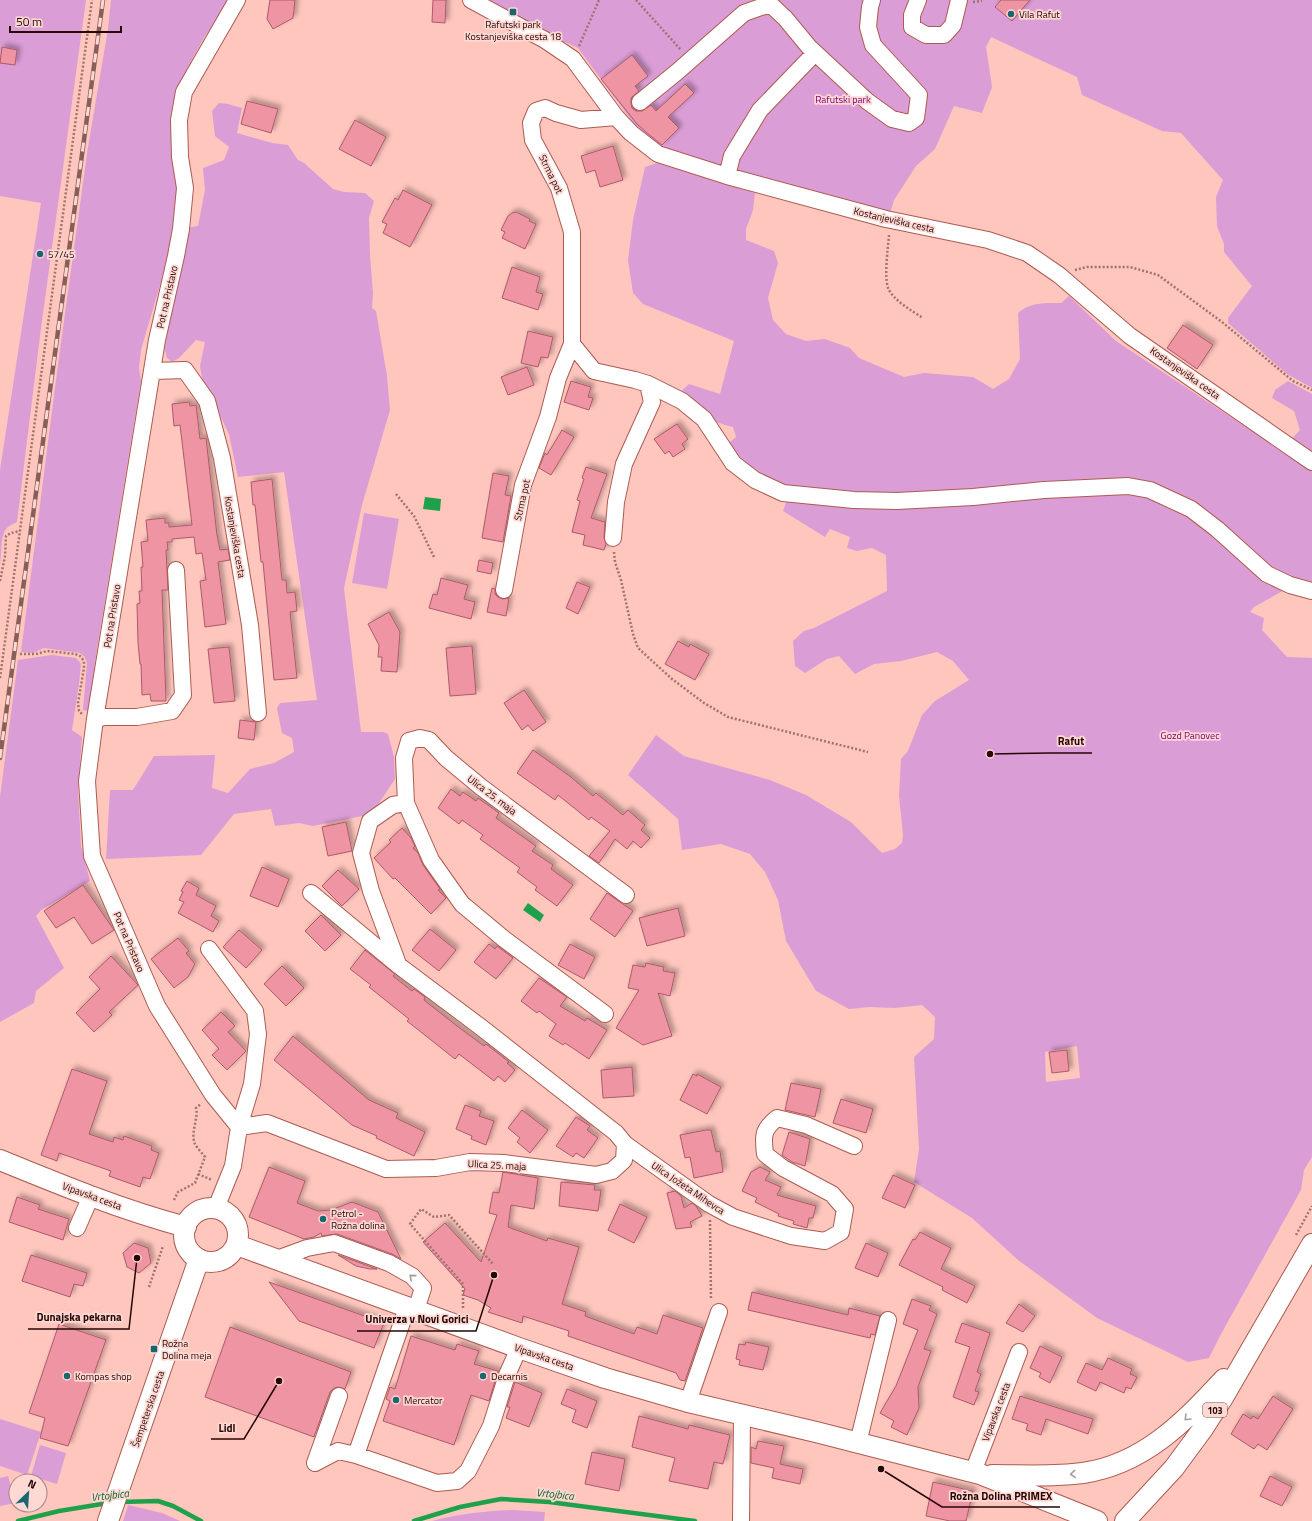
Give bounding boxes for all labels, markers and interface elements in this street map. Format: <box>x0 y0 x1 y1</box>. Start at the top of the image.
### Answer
marker: Rafutski park Kostanjeviška cesta 18 <box>508 7 518 17</box>
place label: Vila Rafut <box>1019 7 1060 22</box>
scale bar <box>10 8 121 34</box>
marker: Vila Rafut <box>1006 9 1016 19</box>
text: 50 m <box>16 12 42 31</box>
place label: Rafutski park Kostanjeviška cesta 18 <box>465 17 561 44</box>
park label: Rafutski park <box>815 92 871 107</box>
street label: Strma pot <box>535 152 567 197</box>
street label: Kostanjeviška cesta <box>852 203 936 237</box>
place label: 57/45 <box>48 247 75 262</box>
marker: 57/45 <box>35 249 45 259</box>
street label: Pot na Pristavo <box>152 264 182 330</box>
street label: Kostanjeviška cesta <box>1147 343 1223 403</box>
street label: Strma pot <box>510 477 534 522</box>
street label: Kostanjeviška cesta <box>220 495 250 579</box>
street label: Pot na Pristavo <box>100 583 124 649</box>
park label: Gozd Panovec <box>1161 728 1220 743</box>
callout: Rafut <box>1050 730 1092 753</box>
text: Rafut <box>1058 733 1084 749</box>
street label: Ulica 25. maja <box>464 771 520 819</box>
street label: Pot na Pristavo <box>110 910 148 974</box>
street label: Ulica 25. maja <box>467 1156 527 1174</box>
street label: Ulica Jožeta Mihevca <box>648 1158 728 1218</box>
street label: Vipavska cesta <box>60 1178 124 1214</box>
place label: Petrol - Rožna dolina <box>331 1206 385 1233</box>
marker: Petrol - Rožna dolina <box>318 1214 328 1224</box>
one-way arrow <box>409 1274 417 1281</box>
callout: Dunajska pekarna <box>28 1306 129 1329</box>
callout: Univerza v Novi Gorici <box>357 1308 476 1331</box>
text: Dunajska pekarna <box>36 1309 122 1325</box>
text: Univerza v Novi Gorici <box>365 1311 469 1327</box>
place label: Rožna Dolina meja <box>162 1336 211 1363</box>
street label: Vipavska cesta <box>512 1340 576 1374</box>
marker: Rožna Dolina meja <box>149 1344 159 1354</box>
place label: Kompas shop <box>75 1369 132 1384</box>
street label: Šempeterska cesta <box>128 1369 168 1449</box>
place label: Decarnis <box>491 1369 528 1384</box>
marker: Kompas shop <box>62 1371 72 1381</box>
marker: Decarnis <box>478 1371 488 1381</box>
street label: Vipavska cesta <box>978 1380 1014 1444</box>
place label: Mercator <box>404 1393 443 1408</box>
marker: Mercator <box>391 1395 401 1405</box>
road number: 103 <box>1203 1403 1227 1417</box>
one-way arrow <box>1184 1413 1192 1421</box>
callout: Lidl <box>211 1416 244 1439</box>
text: Lidl <box>218 1420 236 1436</box>
one-way arrow <box>1070 1469 1076 1478</box>
north arrow <box>8 1473 48 1513</box>
text: N <box>25 1475 39 1493</box>
water label: Vrtojbica <box>535 1484 575 1504</box>
callout: Rožna Dolina PRIMEX <box>942 1484 1060 1507</box>
water label: Vrtojbica <box>90 1485 130 1505</box>
text: Rožna Dolina PRIMEX <box>950 1488 1053 1504</box>

